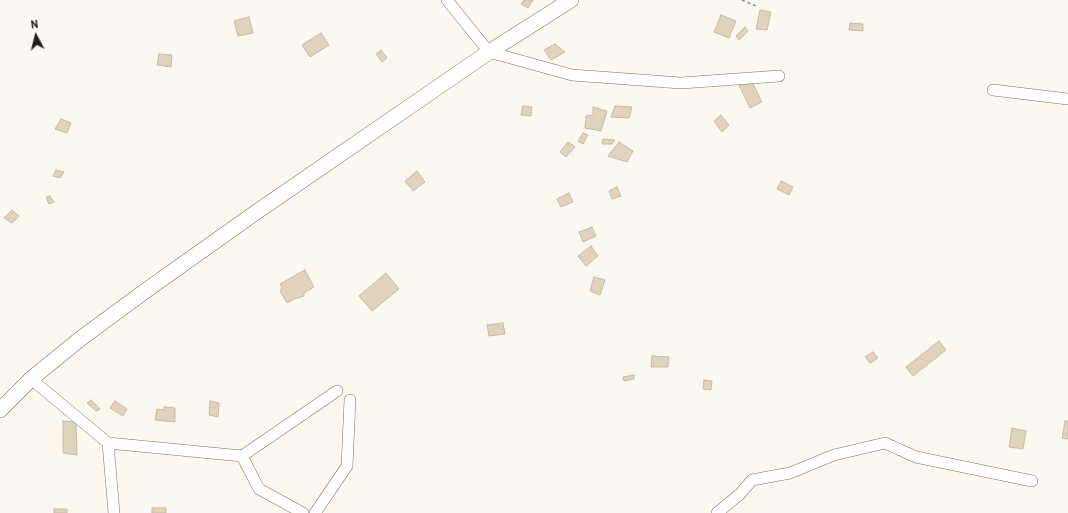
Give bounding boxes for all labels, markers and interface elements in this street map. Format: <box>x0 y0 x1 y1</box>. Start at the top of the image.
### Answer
north arrow <box>16 16 56 56</box>
text: N <box>30 17 39 30</box>

